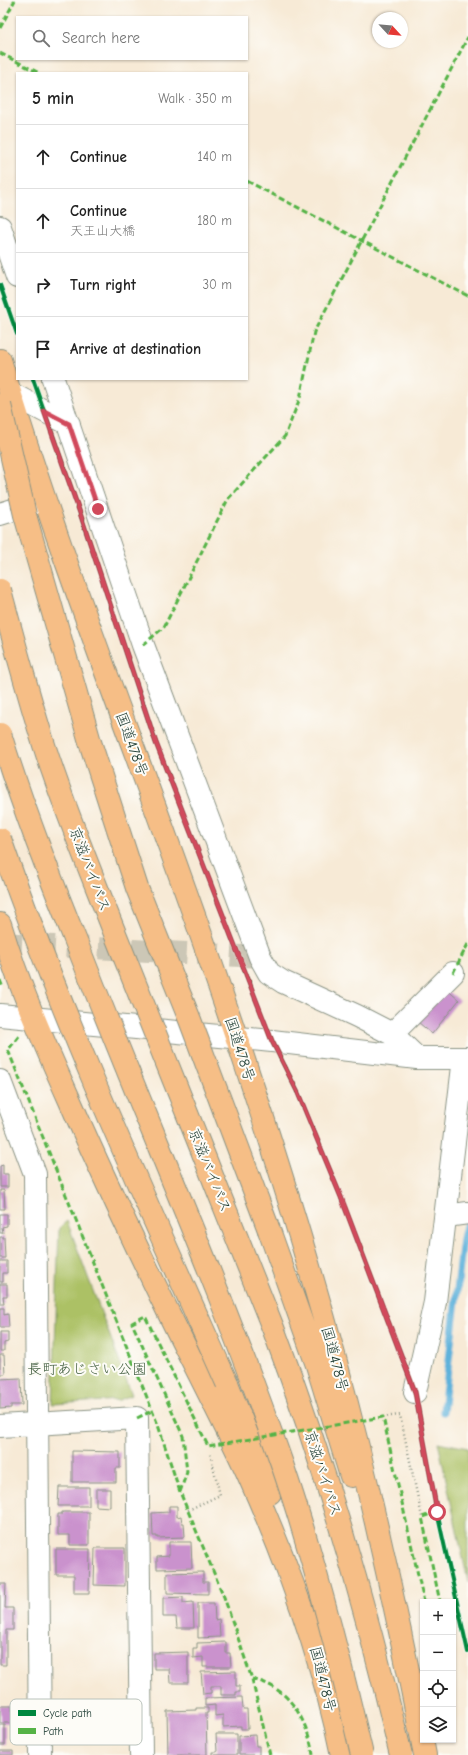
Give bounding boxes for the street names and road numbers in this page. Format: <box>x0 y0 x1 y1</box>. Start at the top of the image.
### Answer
street label: 国道478号 <box>112 709 152 779</box>
street label: 京滋バイパス <box>66 824 114 914</box>
street label: 国道478号 <box>221 1014 259 1084</box>
street label: 京滋バイパス <box>185 1125 235 1215</box>
street label: 国道478号 <box>318 1324 352 1394</box>
street label: 京滋バイパス <box>301 1428 345 1518</box>
street label: 国道478号 <box>306 1644 340 1714</box>

